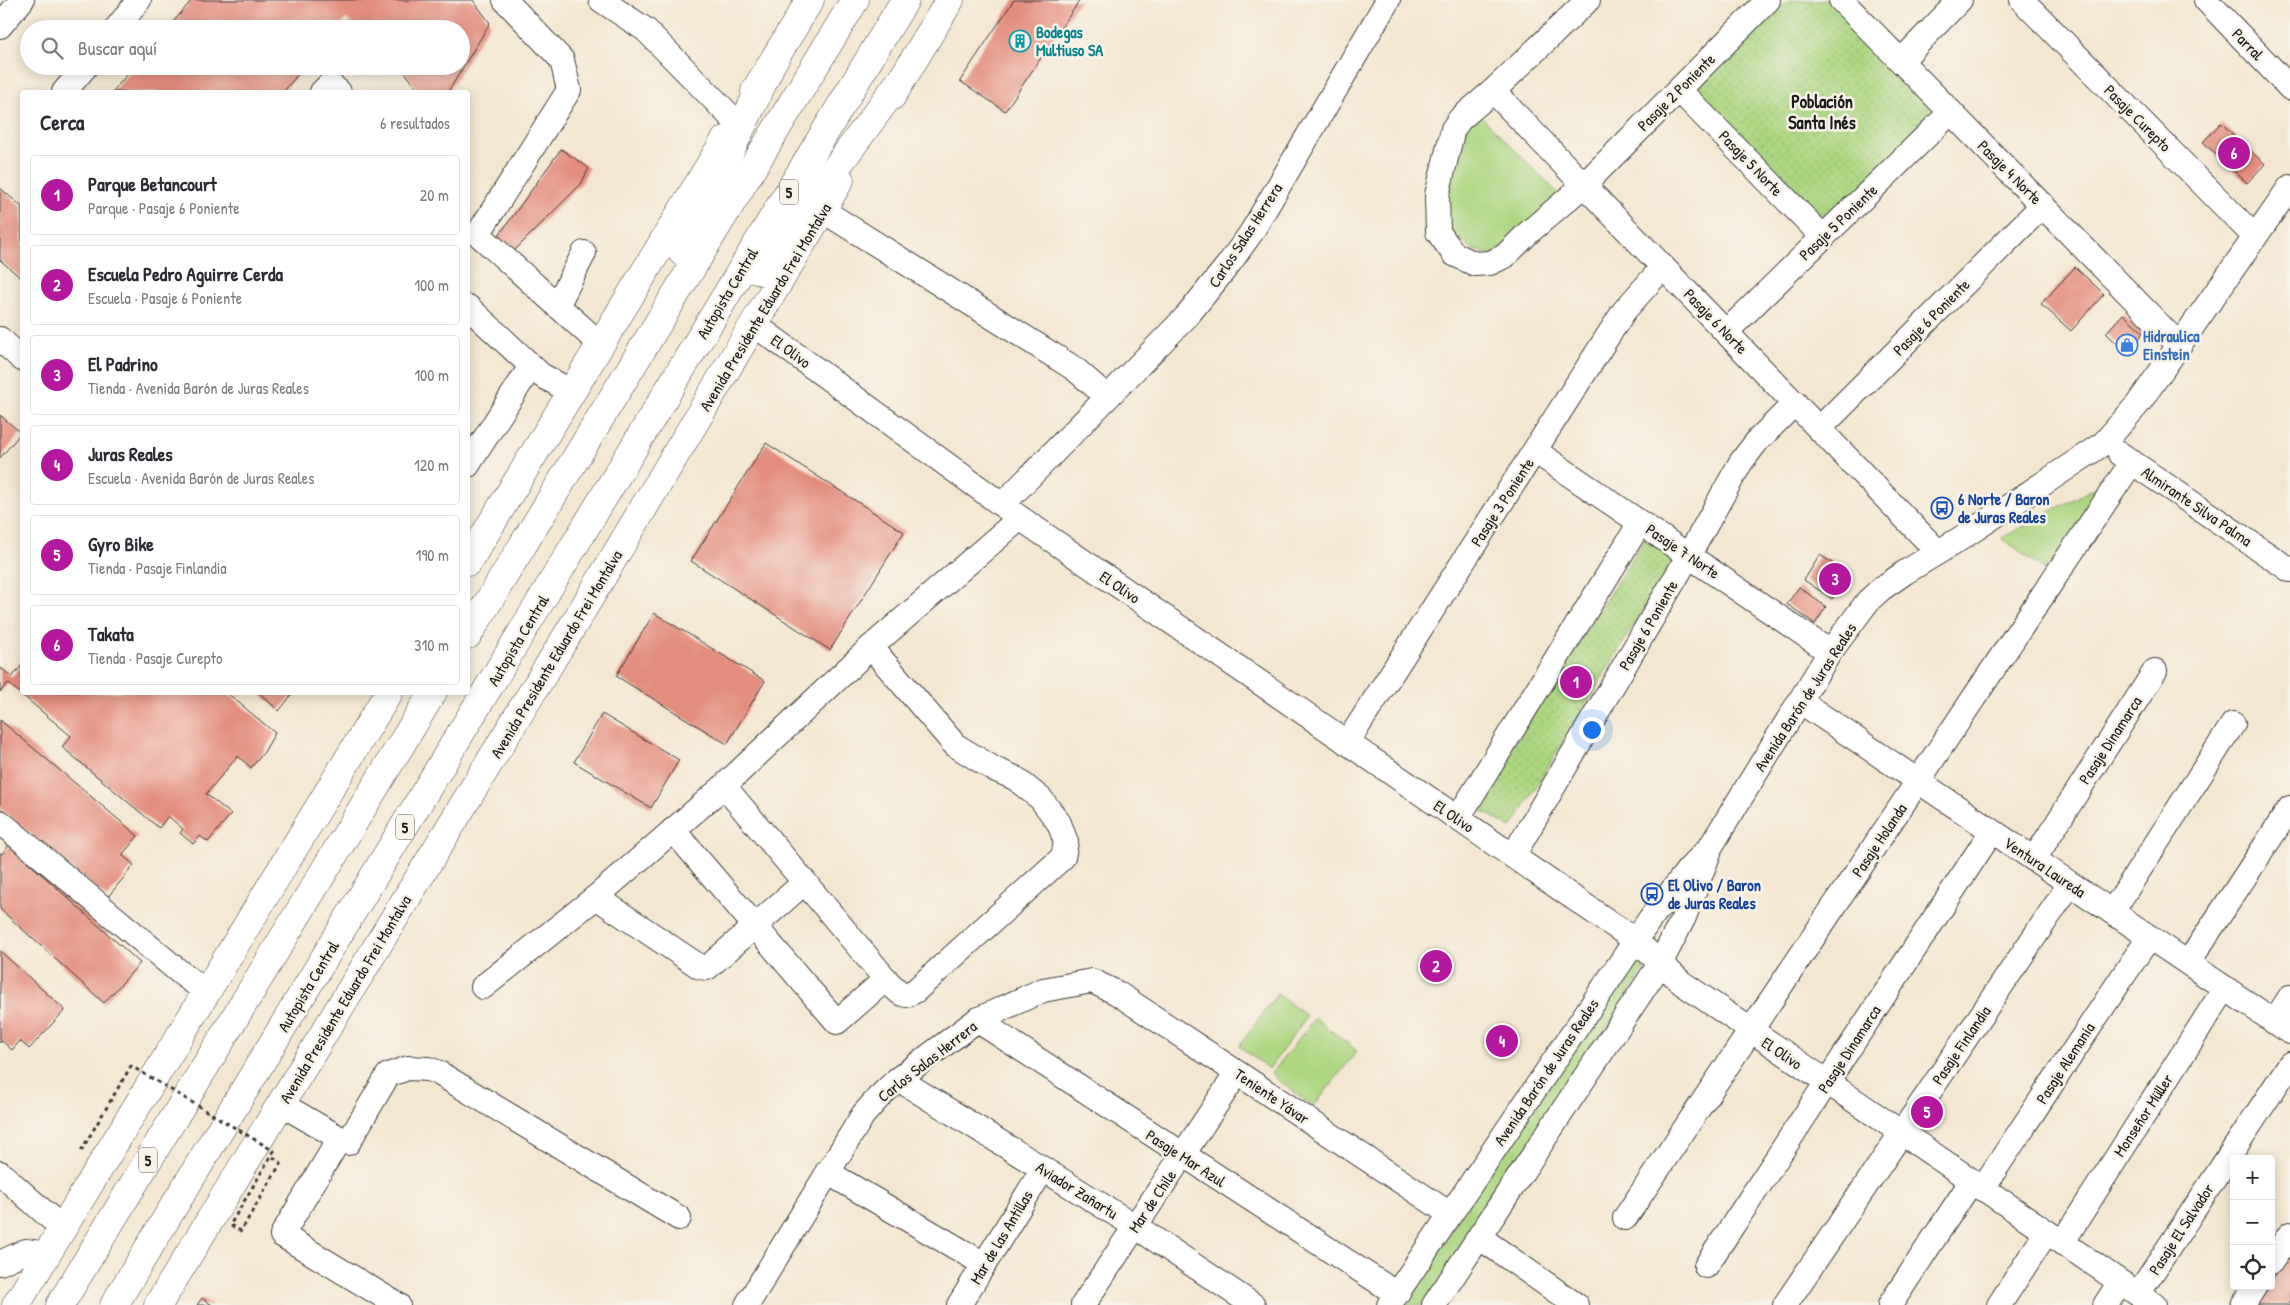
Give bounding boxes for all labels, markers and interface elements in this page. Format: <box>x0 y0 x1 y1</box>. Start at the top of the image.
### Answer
search box <box>20 20 470 75</box>
place label: Bodegas Multiuso SA <box>1036 21 1103 61</box>
street label: Parral <box>2227 23 2269 65</box>
building icon: Bodegas Multiuso SA <box>1008 29 1032 53</box>
icon: search <box>38 34 66 62</box>
text: Buscar aquí <box>78 35 157 61</box>
street label: Pasaje 2 Poniente <box>1632 48 1720 136</box>
street label: Pasaje Curepto <box>2100 80 2177 157</box>
district label: Población Santa Inés <box>1788 89 1856 135</box>
text: Cerca <box>40 108 84 137</box>
text: 6 resultados <box>380 112 450 134</box>
street label: Pasaje 5 Norte <box>1714 125 1788 201</box>
pin: 6 <box>2218 134 2250 172</box>
street label: Pasaje 4 Norte <box>1973 135 2048 210</box>
text: Parque Betancourt <box>88 171 216 197</box>
street label: Carlos Salas Herrera <box>1203 178 1287 292</box>
street label: Pasaje 5 Poniente <box>1794 179 1882 265</box>
road number: 5 <box>780 180 798 204</box>
text: 1 <box>54 184 60 206</box>
text: 20 m <box>420 184 449 206</box>
text: Parque · Pasaje 6 Poniente <box>88 197 240 219</box>
street label: Avenida Presidente Eduardo Frei Montalva <box>694 199 836 415</box>
street label: Autopista Central <box>691 243 763 343</box>
text: Escuela Pedro Aguirre Cerda <box>88 261 283 287</box>
street label: Pasaje 6 Poniente <box>1888 273 1975 360</box>
text: 2 <box>53 274 61 296</box>
text: 100 m <box>414 274 449 296</box>
street label: Pasaje 6 Norte <box>1679 283 1753 359</box>
text: Escuela · Pasaje 6 Poniente <box>88 287 242 309</box>
place label: Hidraulica Einstein <box>2143 325 2200 365</box>
street label: El Olivo <box>766 329 816 373</box>
shop icon: Hidraulica Einstein <box>2115 333 2139 357</box>
text: El Padrino <box>88 351 158 377</box>
text: 3 <box>53 364 61 386</box>
text: 100 m <box>414 364 449 386</box>
text: Tienda · Avenida Barón de Juras Reales <box>88 377 309 399</box>
text: Juras Reales <box>88 441 173 467</box>
street label: Pasaje 3 Poniente <box>1465 453 1539 551</box>
text: 4 <box>54 454 60 476</box>
text: 120 m <box>414 454 449 476</box>
street label: Almirante Silva Palma <box>2138 461 2256 551</box>
text: Escuela · Avenida Barón de Juras Reales <box>88 467 314 489</box>
place label: 6 Norte / Baron de Juras Reales <box>1958 488 2049 528</box>
bus stop icon: 6 Norte / Baron de Juras Reales <box>1930 496 1954 520</box>
street label: Pasaje 7 Norte <box>1642 518 1725 584</box>
text: Gyro Bike <box>88 531 154 557</box>
text: 5 <box>54 544 60 566</box>
text: 190 m <box>416 544 449 566</box>
street label: Avenida Presidente Eduardo Frei Montalva <box>485 546 627 762</box>
text: Tienda · Pasaje Finlandia <box>88 557 227 579</box>
pin: 3 <box>1819 560 1851 598</box>
street label: El Olivo <box>1095 565 1145 609</box>
street label: Pasaje 6 Poniente <box>1613 575 1683 674</box>
street label: Autopista Central <box>482 590 554 690</box>
street label: Avenida Barón de Juras Reales <box>1749 618 1861 776</box>
text: Takata <box>88 621 134 647</box>
text: 6 <box>54 634 60 656</box>
text: 310 m <box>414 634 449 656</box>
text: Tienda · Pasaje Curepto <box>88 647 222 669</box>
pin: 1 <box>1560 663 1592 701</box>
street label: Pasaje Dinamarca <box>2073 692 2147 788</box>
your location <box>1579 717 1605 743</box>
street label: El Olivo <box>1429 794 1479 838</box>
street label: Pasaje Holanda <box>1846 799 1912 881</box>
road number: 5 <box>396 814 414 840</box>
street label: Ventura Laureda <box>2000 832 2090 902</box>
place label: El Olivo / Baron de Juras Reales <box>1668 874 1761 914</box>
bus stop icon: El Olivo / Baron de Juras Reales <box>1640 882 1664 906</box>
street label: Avenida Presidente Eduardo Frei Montalva <box>274 891 416 1107</box>
street label: Autopista Central <box>272 936 344 1036</box>
pin: 2 <box>1420 947 1452 985</box>
street label: Avenida Barón de Juras Reales <box>1488 994 1604 1150</box>
street label: Pasaje Dinamarca <box>1812 1001 1886 1097</box>
street label: Pasaje Finlandia <box>1926 1001 1996 1089</box>
street label: Carlos Salas Herrera <box>873 1015 981 1107</box>
street label: Pasaje Alemania <box>2030 1018 2100 1108</box>
pin: 4 <box>1486 1022 1518 1060</box>
street label: El Olivo <box>1757 1031 1807 1075</box>
street label: Teniente Yávar <box>1230 1063 1314 1129</box>
street label: Monseñor Müller <box>2108 1069 2178 1161</box>
pin: 5 <box>1911 1093 1943 1131</box>
street label: Pasaje Mar Azul <box>1142 1124 1231 1192</box>
road number: 5 <box>139 1148 157 1172</box>
map controls <box>2230 1155 2275 1290</box>
button: + <box>2230 1155 2275 1200</box>
street label: Aviador Zañartu <box>1032 1156 1123 1224</box>
street label: Mar de Chile <box>1123 1165 1181 1237</box>
street label: Pasaje El Salvador <box>2143 1179 2219 1279</box>
street label: Mar de las Antillas <box>964 1186 1038 1288</box>
button: − <box>2230 1200 2275 1245</box>
button: locate <box>2230 1245 2275 1290</box>

